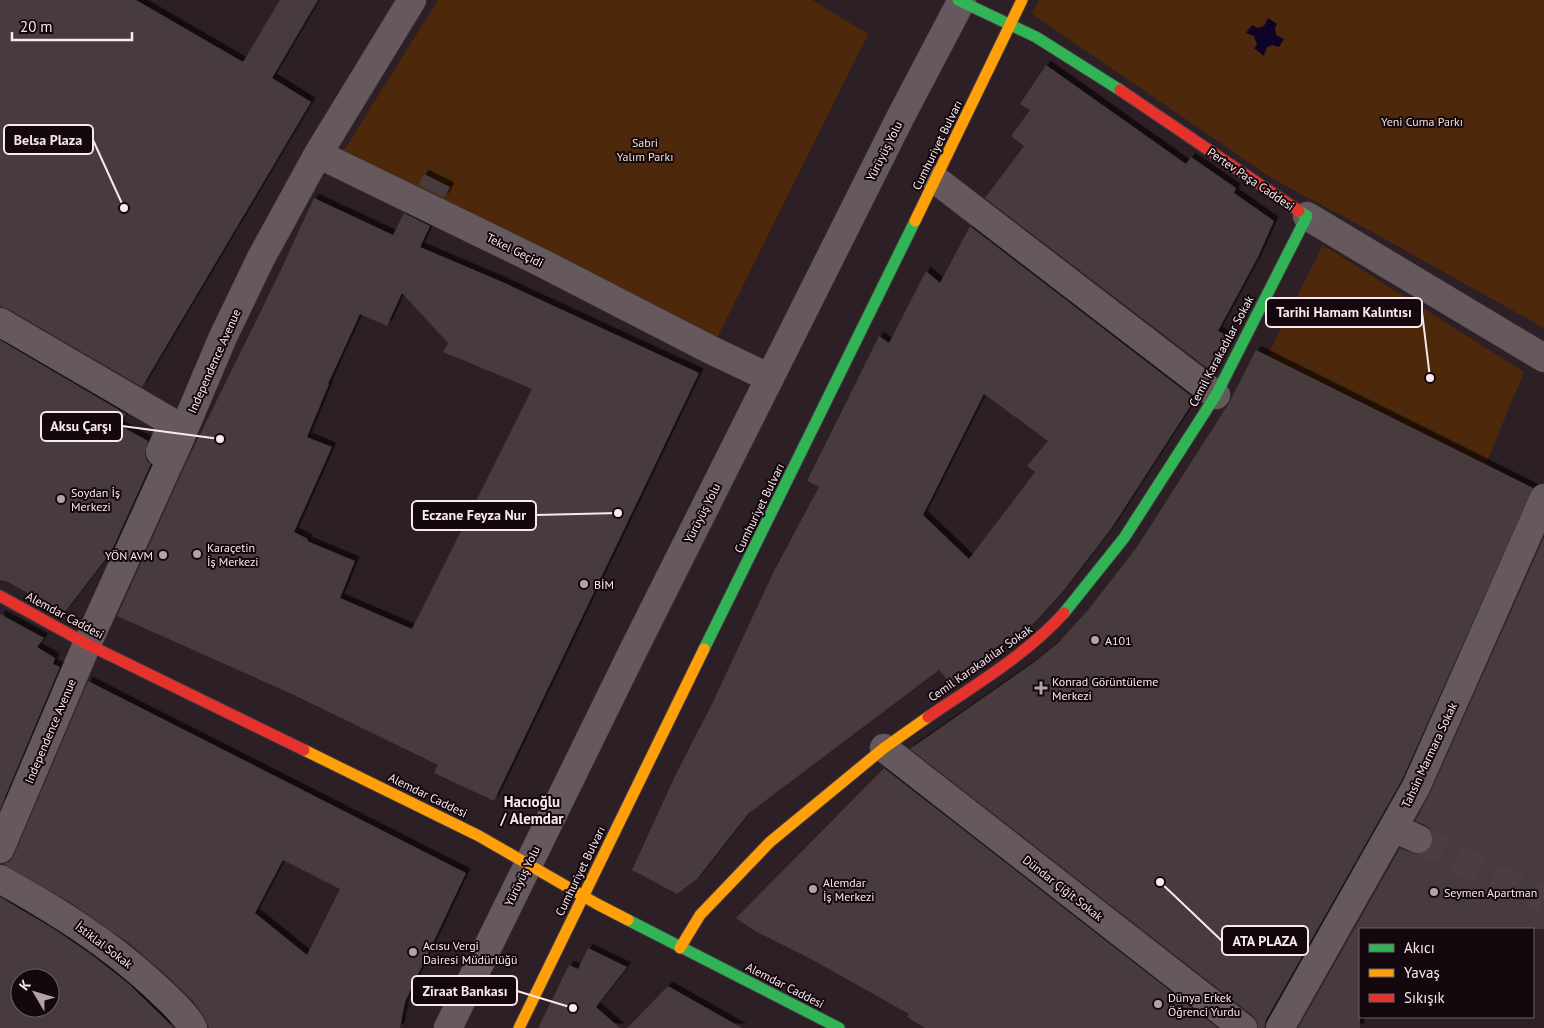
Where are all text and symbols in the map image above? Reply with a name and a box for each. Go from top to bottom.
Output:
scale bar [12,10,132,42]
text: 20 m [20,17,53,36]
street label: Cumhuriyet Bulvarı [909,98,965,192]
park label: Yeni Cuma Parkı [1381,114,1463,129]
street label: Yürüyüş Yolu [863,119,905,183]
callout: Belsa Plaza [4,125,93,154]
text: Belsa Plaza [14,131,82,149]
park label: Sabri Yalım Parkı [617,135,673,164]
street label: Pertev Paşa Caddesi [1205,144,1297,214]
street label: Tekel Geçidi [484,230,546,270]
street label: Cemil Karakadılar Sokak [1185,293,1257,409]
callout: Tarihi Hamam Kalıntısı [1266,298,1422,327]
text: Tarihi Hamam Kalıntısı [1276,303,1412,321]
street label: Independence Avenue [184,307,244,415]
callout: Aksu Çarşı [41,412,122,441]
text: Aksu Çarşı [50,417,112,435]
street label: Cumhuriyet Bulvarı [731,461,787,555]
street label: Yürüyüş Yolu [681,481,723,545]
place label: Soydan İş Merkezi [71,485,120,514]
marker: Soydan İş Merkezi [55,493,67,505]
callout: Eczane Feyza Nur [412,501,536,530]
text: Eczane Feyza Nur [422,506,526,524]
place label: Karaçetin İş Merkezi [207,540,259,569]
place label: YÖN AVM [105,548,153,563]
marker: Karaçetin İş Merkezi [191,548,203,560]
marker: YÖN AVM [157,549,169,561]
place label: BİM [594,577,614,592]
marker: BİM [578,578,590,590]
street label: Alemdar Caddesi [24,588,106,642]
street label: Cemil Karakadılar Sokak [925,621,1035,705]
place label: A101 [1105,633,1132,648]
marker: A101 [1089,634,1101,646]
place label: Konrad Görüntüleme Merkezi [1052,674,1158,703]
street label: Independence Avenue [21,676,79,786]
marker: Konrad Görüntüleme Merkezi [1034,681,1048,695]
street label: Tahsin Marmara Sokak [1398,700,1460,810]
street label: Alemdar Caddesi [386,769,470,821]
district label: Hacıoğlu / Alemdar [499,792,564,828]
street label: Cumhuriyet Bulvarı [552,824,608,918]
street label: Yürüyüş Yolu [501,843,543,909]
street label: Dündar Çiğit Sokak [1020,852,1106,924]
place label: Alemdar İş Merkezi [823,875,875,904]
marker: Alemdar İş Merkezi [807,883,819,895]
place label: Seymen Apartman [1444,885,1537,900]
marker: Seymen Apartman [1428,886,1440,898]
street label: İstiklal Sokak [72,919,136,972]
callout: ATA PLAZA [1222,926,1308,955]
legend [1359,928,1534,1018]
text: ATA PLAZA [1233,932,1298,950]
place label: Acısu Vergi Dairesi Müdürlüğü [423,938,518,967]
text: Akıcı [1404,938,1435,957]
marker: Acısu Vergi Dairesi Müdürlüğü [407,946,419,958]
street label: Alemdar Caddesi [743,959,827,1011]
text: Yavaş [1404,963,1440,982]
north arrow [10,968,60,1018]
text: K [15,976,35,994]
callout: Ziraat Bankası [412,976,517,1005]
text: Ziraat Bankası [423,982,507,1000]
text: Sıkışık [1404,988,1446,1007]
place label: Dünya Erkek Öğrenci Yurdu [1168,990,1240,1019]
marker: Dünya Erkek Öğrenci Yurdu [1152,998,1164,1010]

